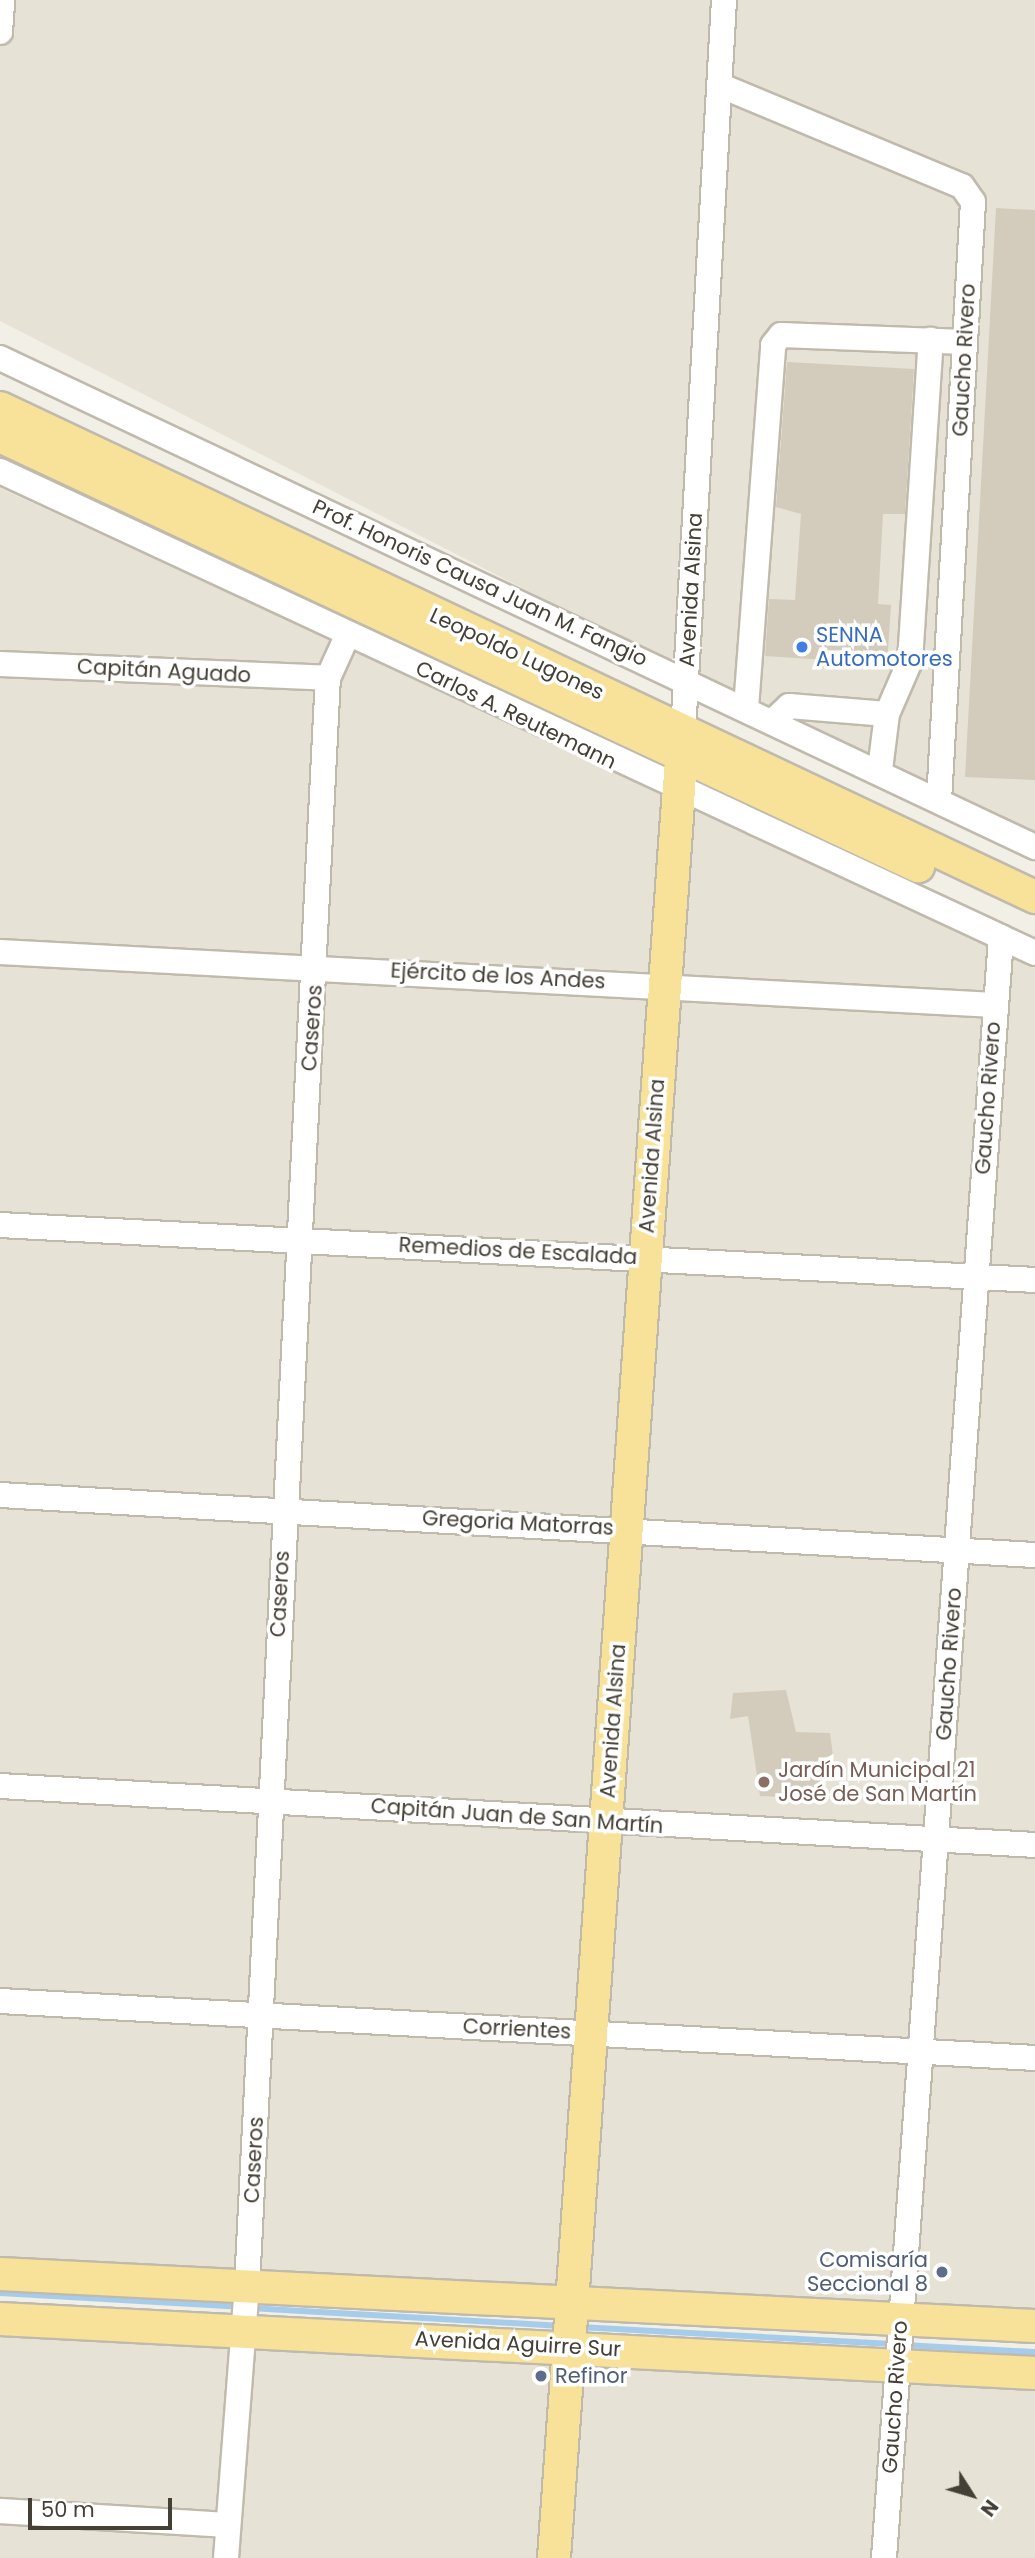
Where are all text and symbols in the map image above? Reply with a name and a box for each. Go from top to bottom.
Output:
street label: Gaucho Rivero [947,283,981,437]
street label: Prof. Honoris Causa Juan M. Fangio [309,494,651,672]
street label: Avenida Alsina [674,512,708,668]
street label: Leopoldo Lugones [426,603,608,705]
place label: SENNA Automotores [816,622,953,672]
marker: SENNA Automotores [794,639,810,655]
street label: Capitán Aguado [76,654,252,688]
street label: Carlos A. Reutemann [412,655,620,775]
street label: Ejército de los Andes [390,958,606,994]
street label: Caseros [296,984,328,1072]
street label: Gaucho Rivero [970,1021,1006,1175]
street label: Avenida Alsina [634,1078,670,1234]
street label: Remedios de Escalada [398,1232,638,1270]
street label: Gregoria Matorras [422,1505,614,1541]
street label: Caseros [265,1550,295,1638]
street label: Gaucho Rivero [931,1587,967,1741]
street label: Avenida Alsina [595,1643,631,1799]
place label: Jardín Municipal 21 José de San Martín [778,1757,977,1807]
marker: Jardín Municipal 21 José de San Martín [756,1774,772,1790]
street label: Capitán Juan de San Martín [370,1793,664,1839]
street label: Corrientes [462,2014,572,2044]
street label: Caseros [239,2116,269,2204]
place label: Comisaría Seccional 8 [807,2247,928,2297]
marker: Comisaría Seccional 8 [934,2264,950,2280]
street label: Gaucho Rivero [877,2320,913,2474]
street label: Avenida Aguirre Sur [414,2326,622,2362]
place label: Refinor [555,2363,628,2389]
marker: Refinor [533,2368,549,2384]
north arrow [937,2460,1007,2530]
scale bar [32,2484,175,2528]
text: N [974,2494,1004,2522]
text: 50 m [41,2495,95,2524]

